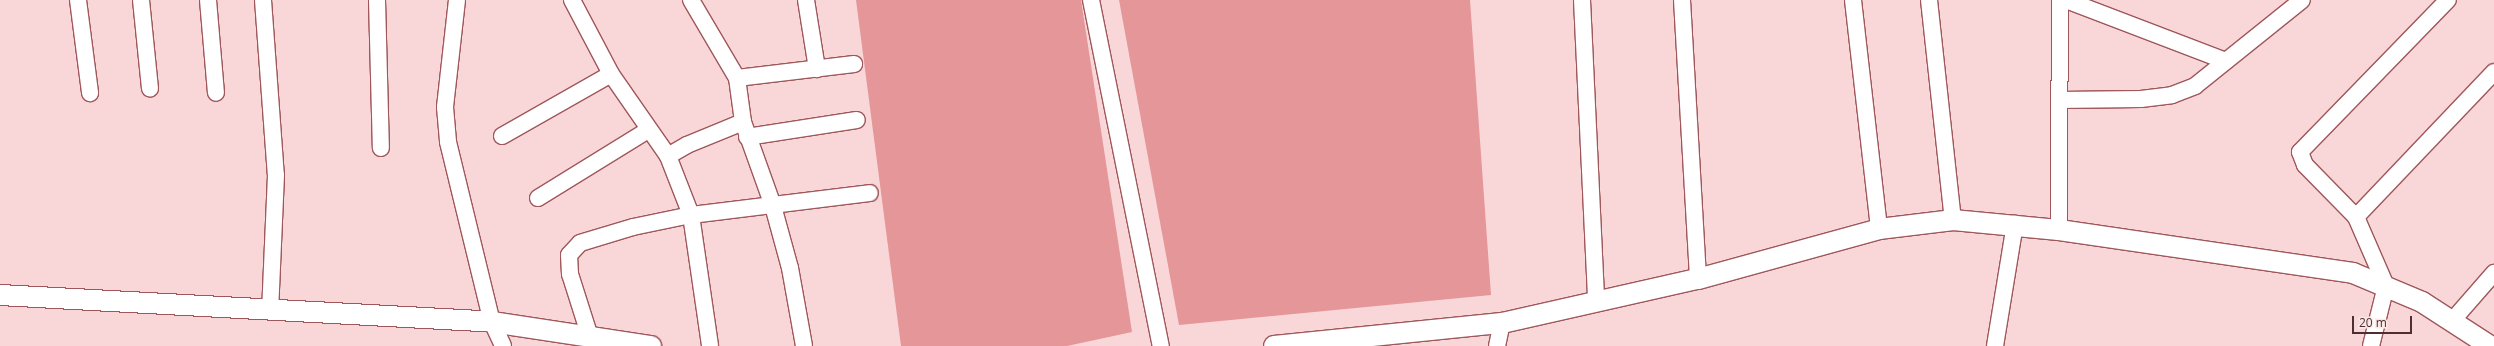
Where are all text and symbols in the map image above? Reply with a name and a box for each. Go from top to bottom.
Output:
scale bar [2354,308,2414,334]
text: 20 m [2359,314,2387,331]

